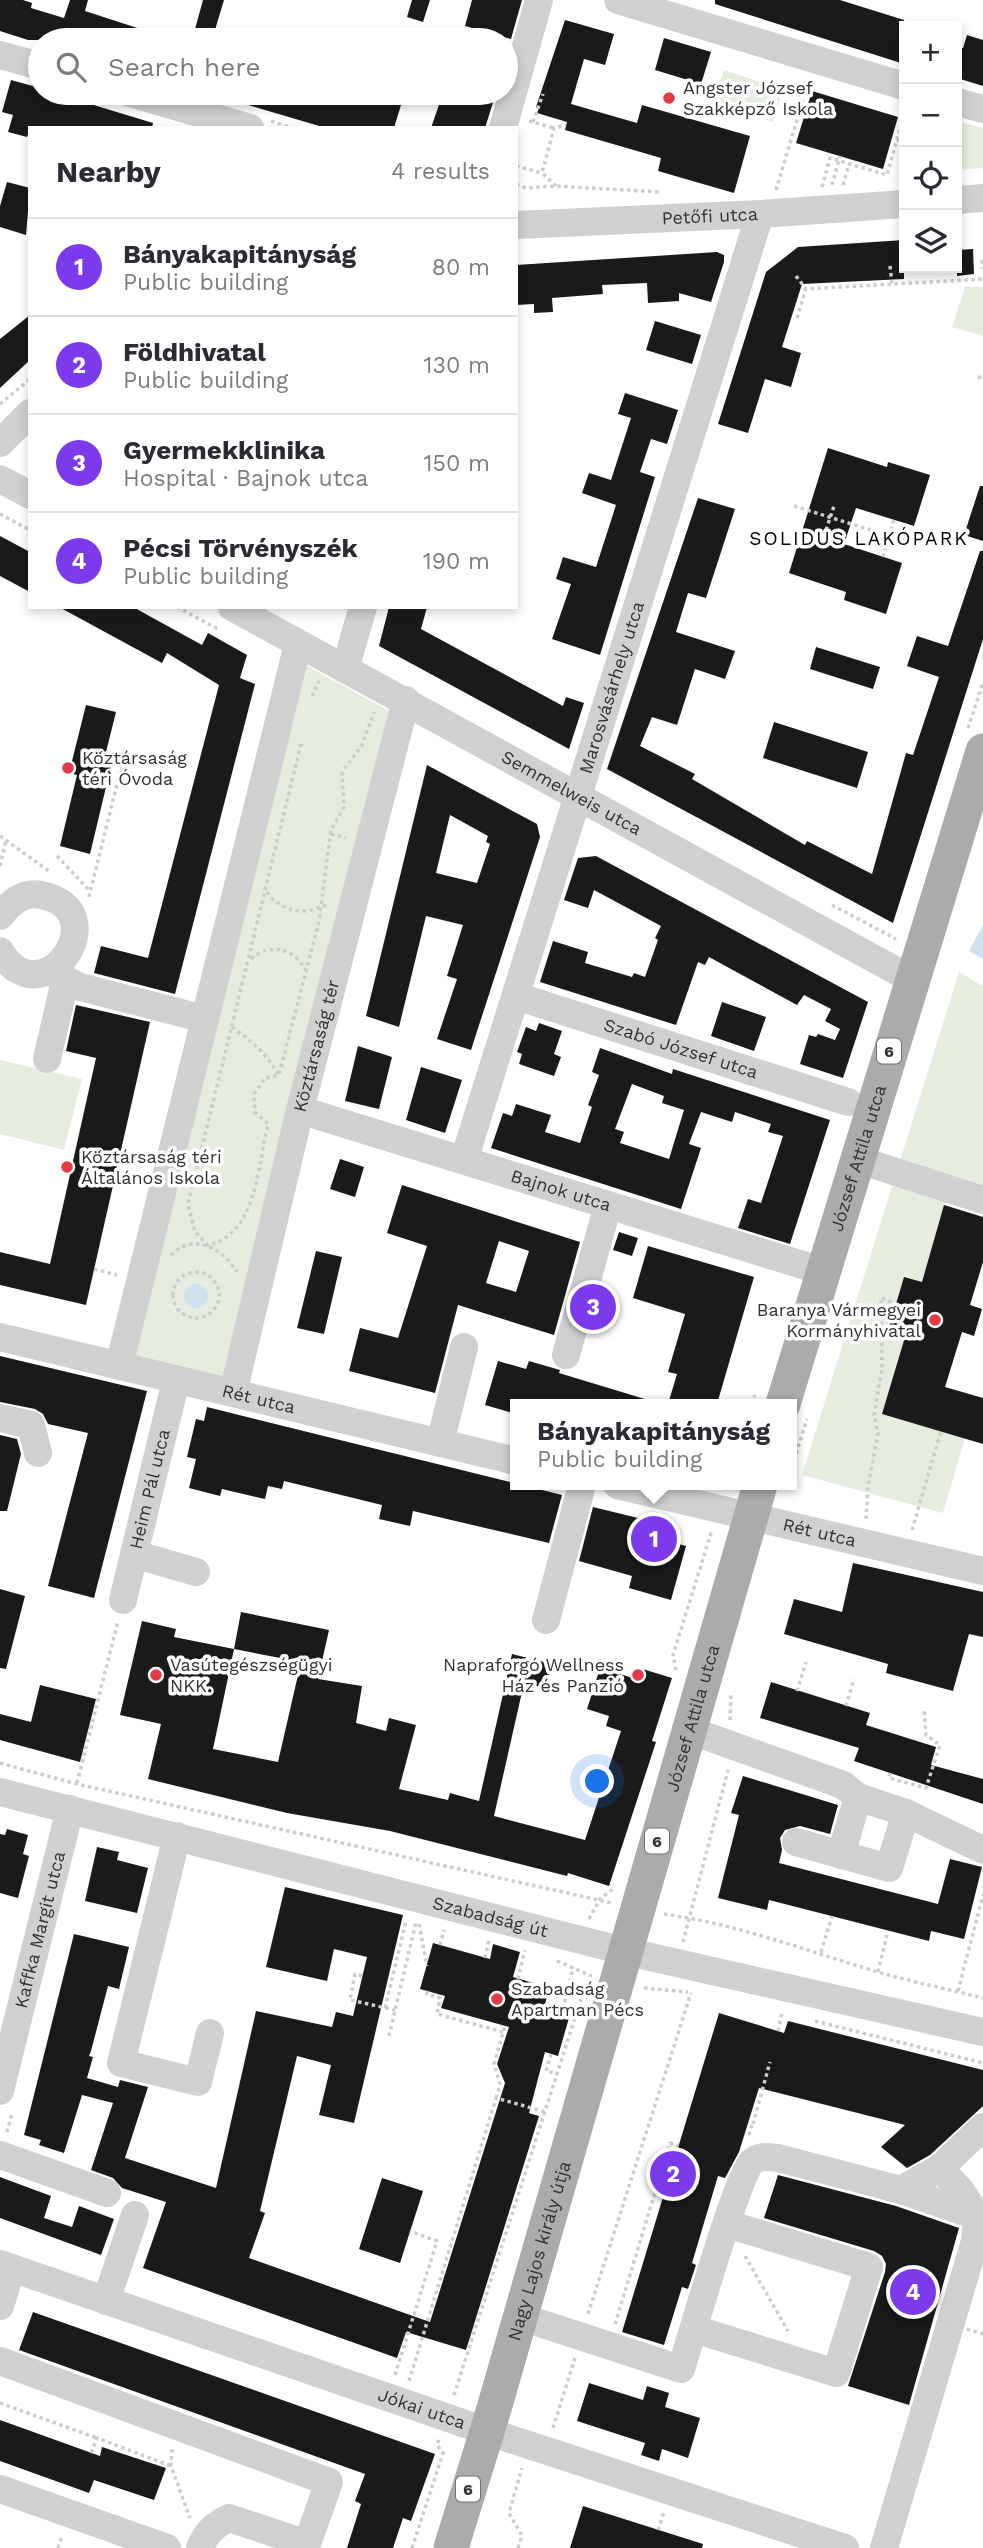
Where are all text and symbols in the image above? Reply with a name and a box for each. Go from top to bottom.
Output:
map controls [899,21,962,273]
button: + [899,21,962,84]
search box [28,28,518,105]
icon: search [52,48,90,86]
text: Search here [108,52,260,82]
place label: Angster József Szakképző Iskola [683,77,833,119]
button: − [899,84,962,147]
marker: Angster József Szakképző Iskola [661,90,677,106]
button: locate [899,147,962,210]
text: Nearby [56,154,161,189]
text: 4 results [391,158,490,185]
street label: Petőfi utca [661,203,758,228]
button: layers [899,210,962,273]
text: Bányakapitányság [123,239,356,269]
text: 1 [74,254,84,281]
text: 80 m [432,254,490,281]
text: Public building [123,269,288,296]
text: Földhivatal [123,337,266,367]
text: 2 [72,352,86,379]
text: 130 m [424,352,490,379]
text: Public building [123,367,288,394]
text: Gyermekklinika [123,435,325,465]
text: 3 [72,450,86,477]
text: 150 m [424,450,490,477]
text: Hospital · Bajnok utca [123,465,368,492]
district label: SOLIDUS LAKÓPARK [749,527,969,550]
text: Pécsi Törvényszék [123,533,358,563]
text: 4 [72,548,86,575]
text: 190 m [423,548,490,575]
text: Public building [123,563,288,590]
street label: Marosvásárhely utca [575,599,648,776]
street label: Semmelweis utca [498,746,645,839]
place label: Köztársaság téri Óvoda [82,747,187,789]
marker: Köztársaság téri Óvoda [60,760,76,776]
street label: Köztársaság tér [289,977,343,1114]
street label: Szabó József utca [601,1014,761,1083]
road number: 6 [877,1038,901,1064]
street label: József Attila utca [825,1082,890,1234]
place label: Köztársaság téri Általános Iskola [81,1146,222,1188]
marker: Köztársaság téri Általános Iskola [59,1159,75,1175]
street label: Bajnok utca [508,1165,614,1215]
pin: 3 [570,1281,616,1333]
place label: Baranya Vármegyei Kormányhivatal [757,1299,921,1341]
marker: Baranya Vármegyei Kormányhivatal [927,1312,943,1328]
street label: Rét utca [220,1380,297,1418]
popup [510,1399,797,1490]
text: Bányakapitányság [537,1416,770,1446]
street label: Heim Pál utca [125,1427,174,1551]
text: Public building [537,1446,702,1473]
pin: 1 [631,1513,677,1565]
street label: Rét utca [781,1513,858,1551]
street label: József Attila utca [661,1642,723,1794]
place label: Vasútegészségügyi NKK. [170,1654,333,1696]
place label: Napraforgó Wellness Ház és Panzió [443,1654,624,1696]
marker: Vasútegészségügyi NKK. [148,1667,164,1683]
marker: Napraforgó Wellness Ház és Panzió [630,1667,646,1683]
your location [580,1764,614,1798]
road number: 6 [645,1828,669,1854]
street label: Kaffka Margit utca [10,1849,69,2011]
street label: Szabadság út [431,1892,551,1941]
place label: Szabadság Apartman Pécs [511,1978,644,2020]
marker: Szabadság Apartman Pécs [489,1991,505,2007]
pin: 2 [650,2148,696,2200]
street label: Nagy Lajos király útja [503,2158,575,2343]
pin: 4 [890,2266,936,2318]
street label: Jókai utca [376,2384,468,2433]
road number: 6 [456,2476,480,2502]

